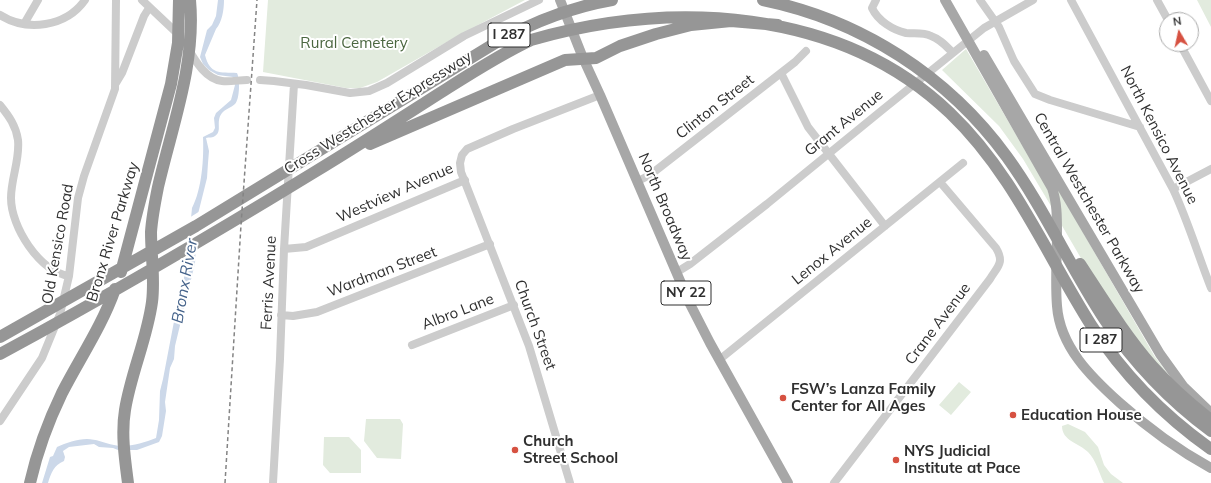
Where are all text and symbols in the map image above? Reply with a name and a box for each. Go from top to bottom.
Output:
north arrow [1159,12,1199,52]
text: N [1172,14,1182,29]
road number: I 287 [488,23,530,47]
park label: Rural Cemetery [300,34,408,52]
street label: Cross Westchester Expressway [281,48,475,178]
street label: North Kensico Avenue [1116,63,1202,207]
street label: Clinton Street [672,71,758,143]
street label: Grant Avenue [801,86,887,160]
street label: Central Westchester Parkway [1030,109,1148,297]
street label: North Broadway [634,150,696,264]
street label: Westview Avenue [334,159,456,227]
street label: Bronx River Parkway [83,160,143,304]
street label: Old Kensico Road [39,182,77,306]
street label: Lenox Avenue [788,213,876,289]
street label: Ferris Avenue [258,235,280,331]
water label: Bronx River [168,237,202,325]
street label: Wardman Street [325,243,439,301]
street label: Church Street [510,277,560,373]
street label: Crane Avenue [901,280,975,368]
road number: NY 22 [661,281,711,305]
street label: Albro Lane [420,290,496,334]
road number: I 287 [1080,328,1122,352]
place label: FSW’s Lanza Family Center for All Ages [791,380,936,415]
marker: FSW’s Lanza Family Center for All Ages [778,393,788,403]
place label: Education House [1021,406,1142,424]
marker: Education House [1008,410,1018,420]
place label: Church Street School [523,432,618,467]
place label: NYS Judicial Institute at Pace [904,442,1021,477]
marker: Church Street School [510,445,520,455]
marker: NYS Judicial Institute at Pace [891,455,901,465]

